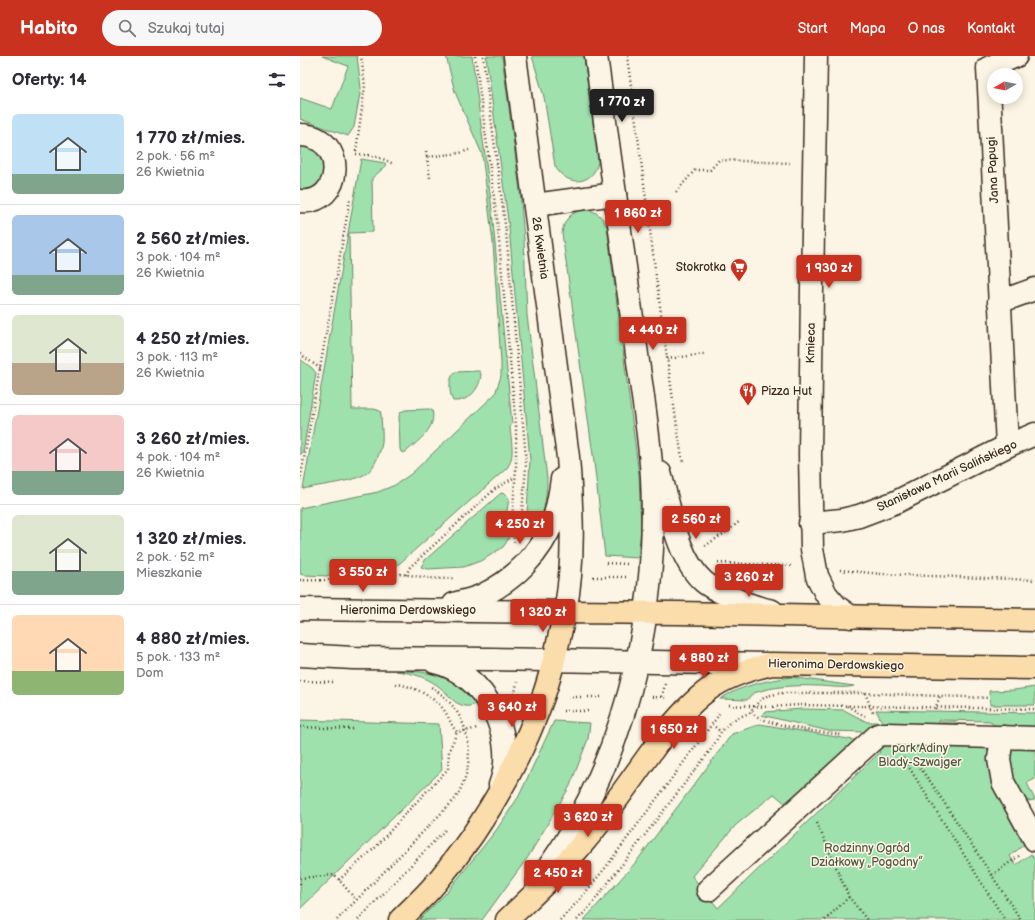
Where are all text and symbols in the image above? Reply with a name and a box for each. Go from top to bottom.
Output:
search box [102,10,382,46]
text: Habito [20,17,78,40]
icon: search [116,17,138,39]
text: Szukaj tutaj [148,19,225,38]
text: Start [798,20,828,37]
text: Mapa [850,20,886,37]
text: O nas [908,20,945,37]
text: Kontakt [967,20,1015,37]
north arrow [987,68,1023,104]
map controls [987,68,1023,104]
icon: filters [266,69,288,91]
text: Oferty: 14 [12,70,86,90]
pin: 1 770 zł [581,89,663,123]
text: 1 770 zł [599,94,645,110]
text: 1 770 zł/mies. [136,128,245,148]
icon: home [44,130,92,178]
street label: Jana Papugi [984,136,1002,204]
text: 2 pok. · 56 m² [136,148,215,164]
text: 26 Kwietnia [136,164,205,180]
pin: 1 860 zł [597,200,679,234]
text: 1 860 zł [614,205,662,221]
street label: 26 Kwietnia [528,216,552,281]
text: 2 560 zł/mies. [136,229,249,249]
icon: home [44,231,92,279]
text: 3 pok. · 104 m² [136,249,221,265]
pin: 1 930 zł [788,255,870,289]
supermarket icon: Stokrotka [729,257,749,282]
place label: Stokrotka [676,260,726,275]
text: 1 930 zł [805,260,853,276]
text: 26 Kwietnia [136,265,205,281]
pin: 4 440 zł [612,317,694,351]
text: 4 440 zł [628,322,678,338]
street label: Kmieca [803,322,819,364]
text: 4 250 zł/mies. [136,329,249,349]
icon: home [44,331,92,379]
text: 3 pok. · 113 m² [136,349,218,365]
text: 26 Kwietnia [136,365,205,381]
restaurant icon: Pizza Hut [738,381,758,406]
place label: Pizza Hut [761,384,812,399]
text: 3 260 zł/mies. [136,429,250,449]
icon: home [44,431,92,479]
street label: Stanisława Marii Salińskiego [874,437,1020,515]
text: 4 pok. · 104 m² [136,449,221,465]
text: 26 Kwietnia [136,465,205,481]
pin: 2 560 zł [655,506,737,540]
pin: 4 250 zł [479,511,561,545]
text: 2 560 zł [671,511,721,527]
text: 4 250 zł [495,516,545,532]
text: 1 320 zł/mies. [136,529,246,549]
icon: home [44,531,92,579]
text: 2 pok. · 52 m² [136,549,215,565]
pin: 3 550 zł [322,559,404,593]
text: 3 550 zł [338,564,388,580]
pin: 3 260 zł [708,564,790,598]
text: Mieszkanie [136,565,202,581]
text: 3 260 zł [724,569,774,585]
pin: 1 320 zł [502,599,584,633]
street label: Hieronima Derdowskiego [340,603,476,618]
text: 1 320 zł [519,604,567,620]
text: 4 880 zł/mies. [136,629,250,649]
icon: home [44,631,92,679]
pin: 4 880 zł [663,645,745,679]
text: 5 pok. · 133 m² [136,649,220,665]
text: 4 880 zł [679,650,729,666]
street label: Hieronima Derdowskiego [768,656,904,674]
text: Dom [136,665,163,681]
pin: 3 640 zł [471,694,553,728]
text: 3 640 zł [487,699,537,715]
pin: 1 650 zł [633,716,715,750]
text: 1 650 zł [650,721,698,737]
park label: park Adiny Blady-Szwajger [878,741,962,770]
pin: 3 620 zł [547,804,629,838]
text: 3 620 zł [563,809,613,825]
park label: Rodzinny Ogród Działkowy „Pogodny” [811,841,923,870]
pin: 2 450 zł [517,860,599,894]
text: 2 450 zł [533,865,583,881]

